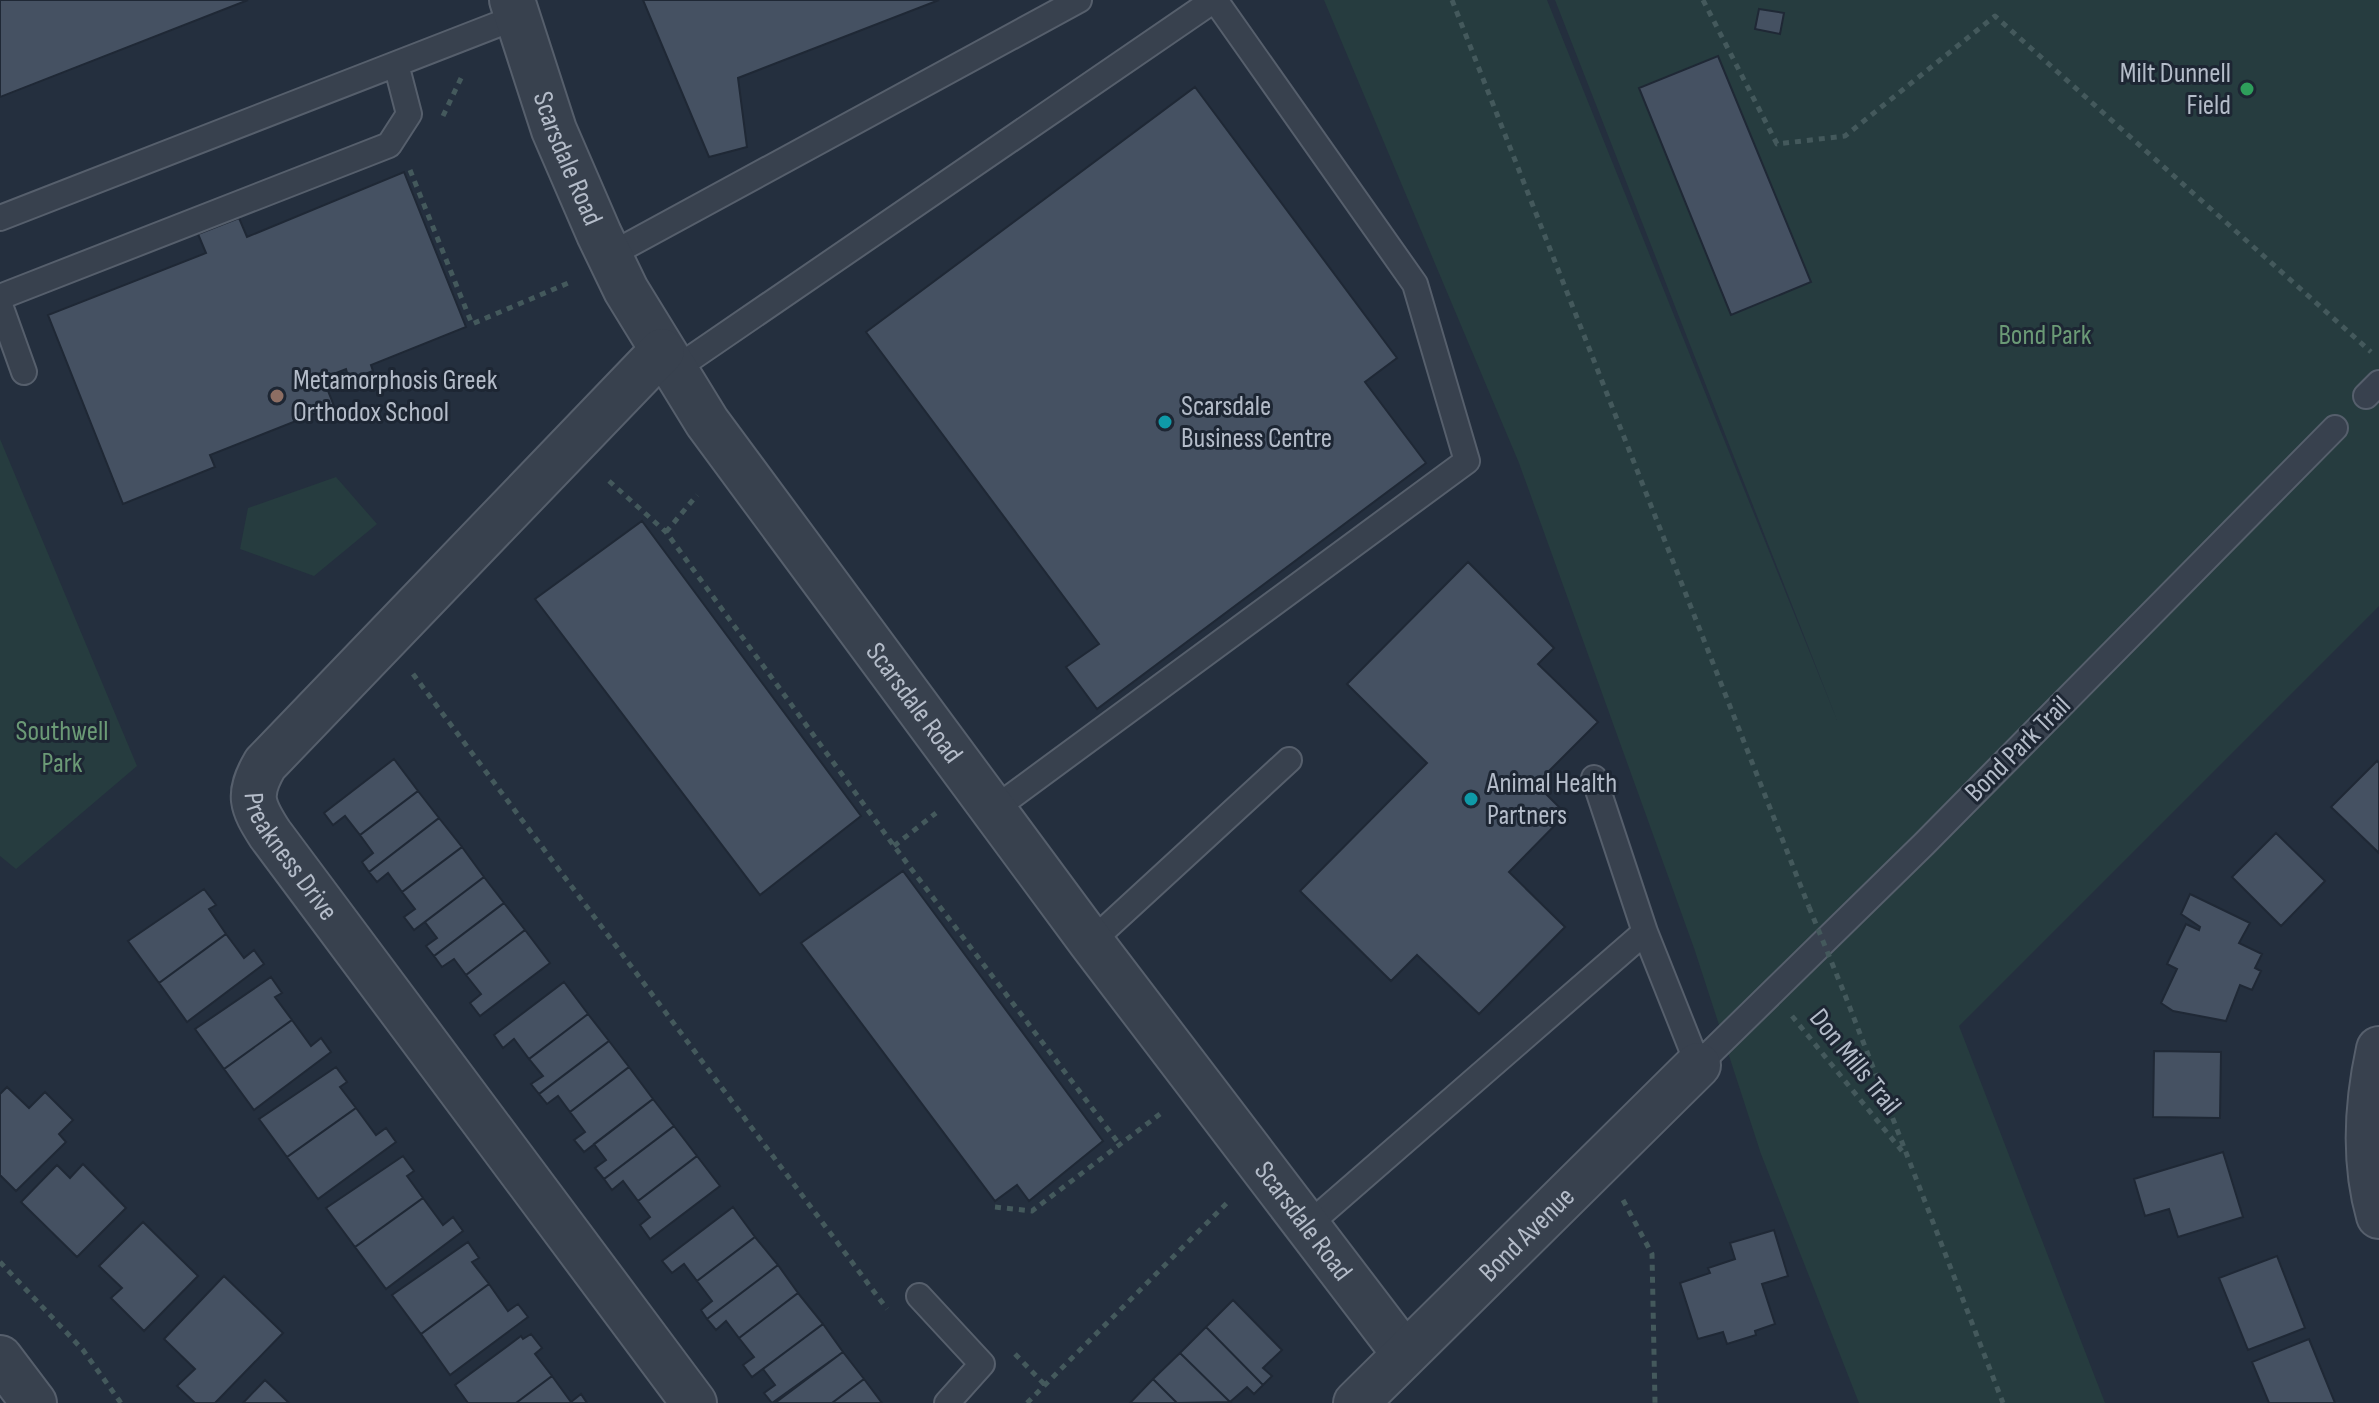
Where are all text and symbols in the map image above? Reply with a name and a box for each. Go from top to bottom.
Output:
place label: Milt Dunnell Field [2120,57,2231,122]
marker: Milt Dunnell Field [2238,80,2256,98]
street label: Scarsdale Road [526,88,610,230]
park label: Bond Park [1998,319,2092,352]
place label: Metamorphosis Greek Orthodox School [293,364,498,429]
marker: Metamorphosis Greek Orthodox School [268,387,286,405]
place label: Scarsdale Business Centre [1181,390,1332,455]
marker: Scarsdale Business Centre [1156,413,1174,431]
street label: Scarsdale Road [859,636,970,769]
street label: Bond Park Trail [1958,689,2078,809]
park label: Southwell Park [15,715,109,780]
place label: Animal Health Partners [1486,767,1617,832]
marker: Animal Health Partners [1462,790,1480,808]
street label: Preakness Drive [237,791,345,927]
street label: Don Mills Trail [1802,1002,1908,1122]
street label: Scarsdale Road [1247,1155,1359,1287]
street label: Bond Avenue [1472,1180,1581,1288]

